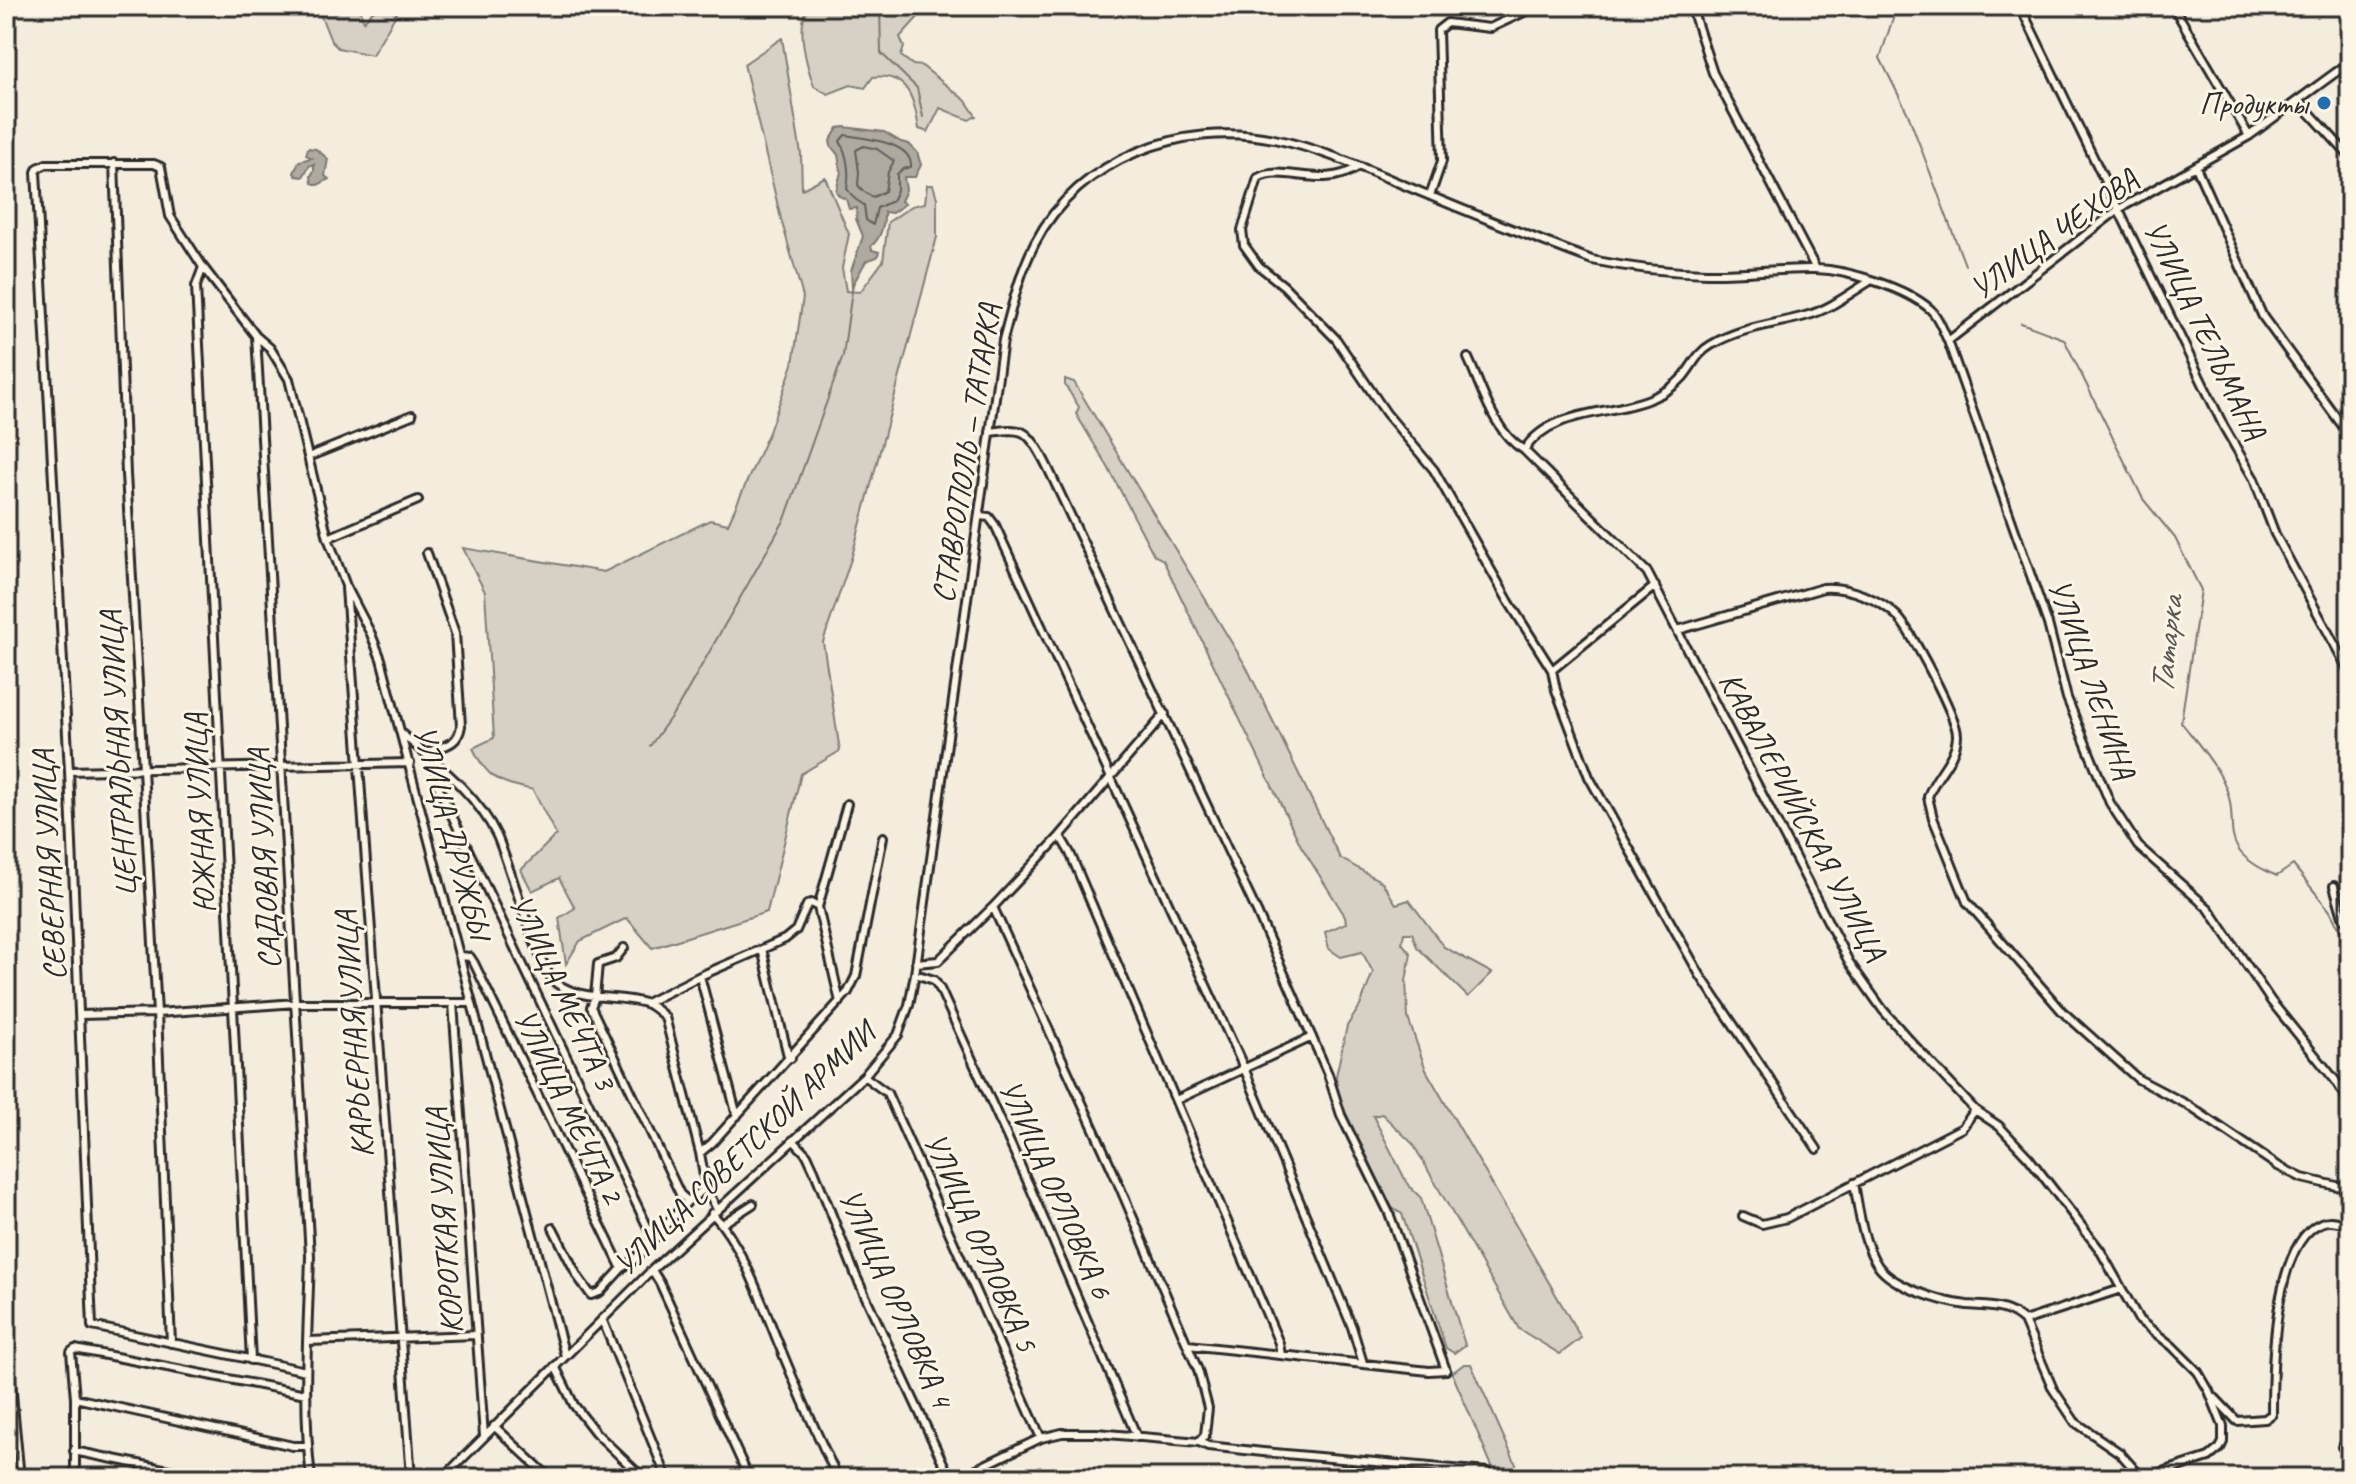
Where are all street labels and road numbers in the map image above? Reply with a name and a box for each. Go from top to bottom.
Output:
street label: УЛИЦА ЧЕХОВА [1962,159,2147,309]
street label: УЛИЦА ТЕЛЬМАНА [2134,214,2276,447]
street label: СТАВРОПОЛЬ — ТАТАРКА [922,300,1010,606]
street label: УЛИЦА ЛЕНИНА [2039,574,2146,785]
street label: ЦЕНТРАЛЬНАЯ УЛИЦА [90,608,146,898]
street label: КАВАЛЕРИЙСКАЯ УЛИЦА [1710,665,1897,968]
street label: ЮЖНАЯ УЛИЦА [174,711,226,914]
street label: УЛИЦА ДРУЖБЫ [404,721,502,949]
street label: САДОВАЯ УЛИЦА [238,746,290,970]
street label: СЕВЕРНАЯ УЛИЦА [22,747,76,981]
street label: УЛИЦА МЕЧТА 3 [500,888,627,1098]
street label: КАРЬЕРНАЯ УЛИЦА [325,907,383,1159]
street label: УЛИЦА МЕЧТА 2 [504,1002,635,1212]
street label: УЛИЦА СОВЕТСКОЙ АРМИИ [605,1010,887,1285]
street label: УЛИЦА ОРЛОВКА 6 [989,1073,1123,1306]
street label: КОРОТКАЯ УЛИЦА [416,1105,472,1335]
street label: УЛИЦА ОРЛОВКА 5 [914,1126,1048,1359]
street label: УЛИЦА ОРЛОВКА 4 [829,1182,964,1417]

